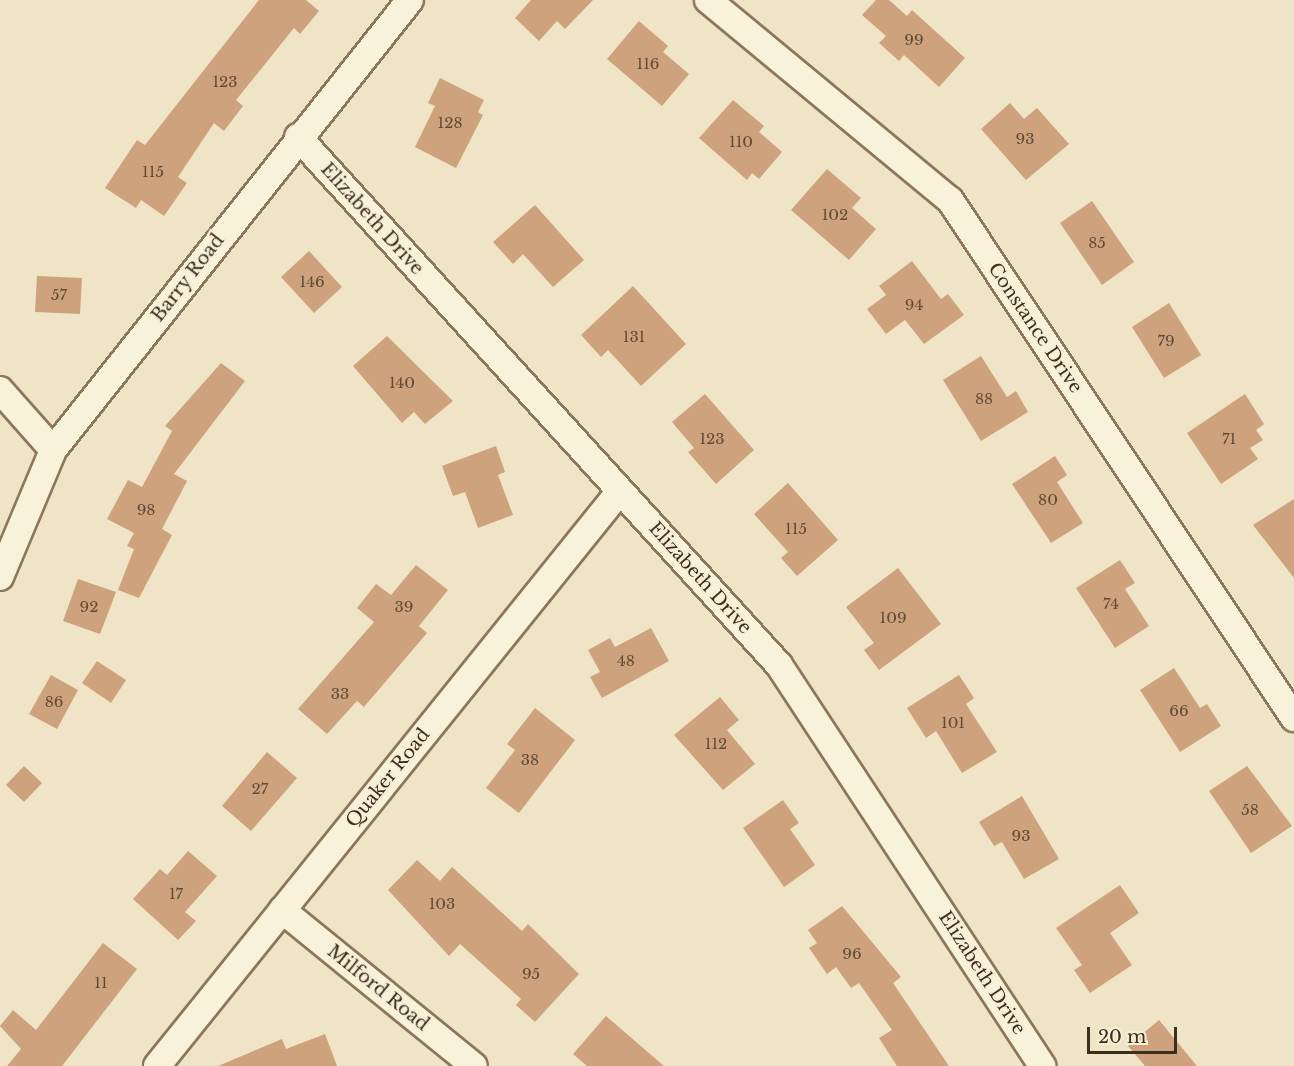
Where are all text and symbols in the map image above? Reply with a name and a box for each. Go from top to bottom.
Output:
house number: 99 [904,31,924,49]
house number: 116 [636,55,660,73]
house number: 123 [212,73,238,91]
house number: 128 [437,114,463,132]
house number: 93 [1016,130,1034,148]
house number: 110 [729,133,753,151]
street label: Elizabeth Drive [316,159,428,279]
house number: 115 [142,163,164,181]
house number: 102 [822,206,848,224]
street label: Barry Road [147,230,229,326]
house number: 85 [1088,234,1106,252]
street label: Constance Drive [983,259,1087,397]
house number: 146 [299,273,325,291]
house number: 57 [51,286,67,304]
house number: 94 [905,296,923,314]
house number: 131 [623,328,645,346]
house number: 79 [1157,332,1175,350]
house number: 140 [389,374,415,392]
house number: 88 [975,390,993,408]
house number: 123 [699,430,725,448]
house number: 71 [1222,430,1236,448]
house number: 80 [1038,491,1058,509]
house number: 98 [137,501,155,519]
street label: Elizabeth Drive [644,518,756,638]
house number: 115 [785,520,807,538]
house number: 74 [1103,595,1119,613]
house number: 92 [80,598,98,616]
house number: 39 [395,598,413,616]
house number: 109 [879,609,907,627]
house number: 48 [617,652,635,670]
house number: 33 [331,685,349,703]
house number: 86 [45,693,63,711]
house number: 66 [1169,702,1189,720]
house number: 101 [941,714,965,732]
street label: Quaker Road [341,724,435,832]
house number: 112 [705,735,727,753]
house number: 38 [521,751,539,769]
house number: 27 [252,780,268,798]
house number: 58 [1241,801,1259,819]
house number: 93 [1012,827,1030,845]
house number: 17 [169,885,183,903]
house number: 103 [429,895,455,913]
street label: Elizabeth Drive [934,907,1030,1039]
street label: Milford Road [323,941,433,1035]
house number: 96 [842,945,862,963]
house number: 95 [522,965,540,983]
house number: 11 [94,974,108,992]
scale bar [1090,1015,1180,1053]
text: 20 m [1098,1026,1146,1048]

